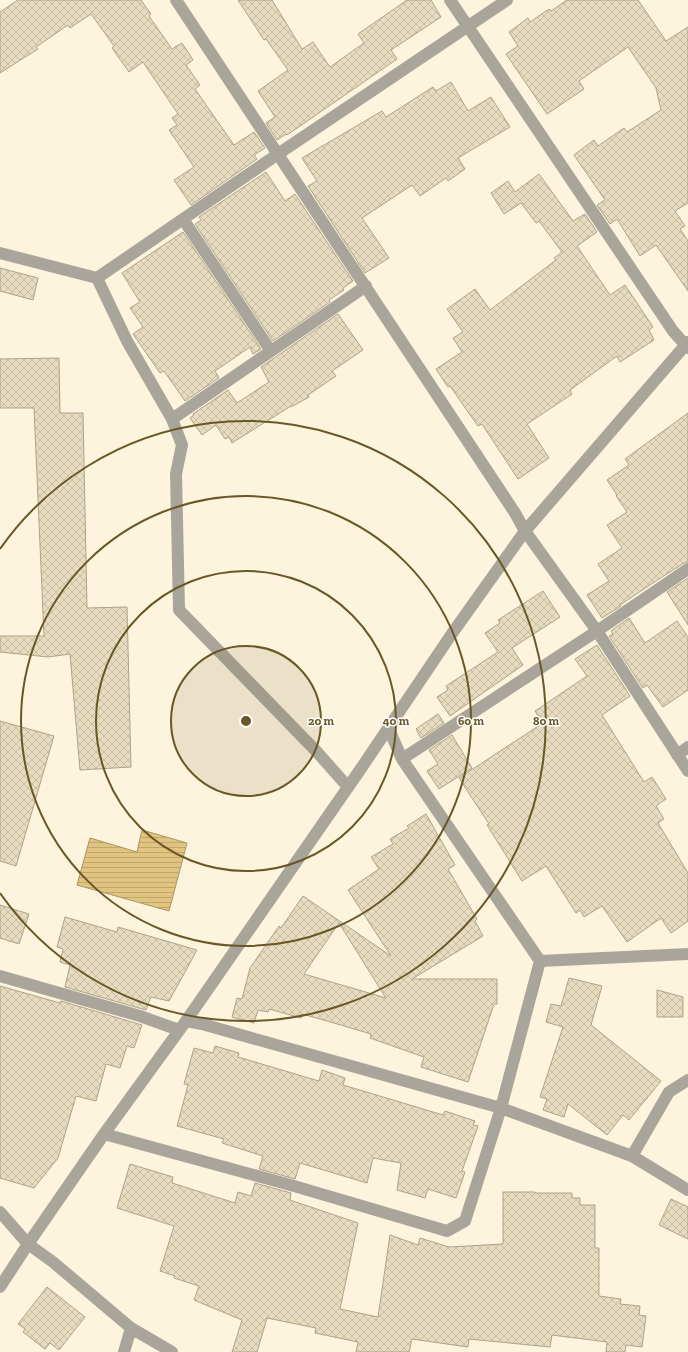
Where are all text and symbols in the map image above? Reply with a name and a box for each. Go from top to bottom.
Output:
centre of rings [239,714,253,728]
text: 20 m [308,714,335,728]
text: 40 m [383,714,410,728]
text: 60 m [458,714,485,728]
text: 80 m [533,714,560,728]

